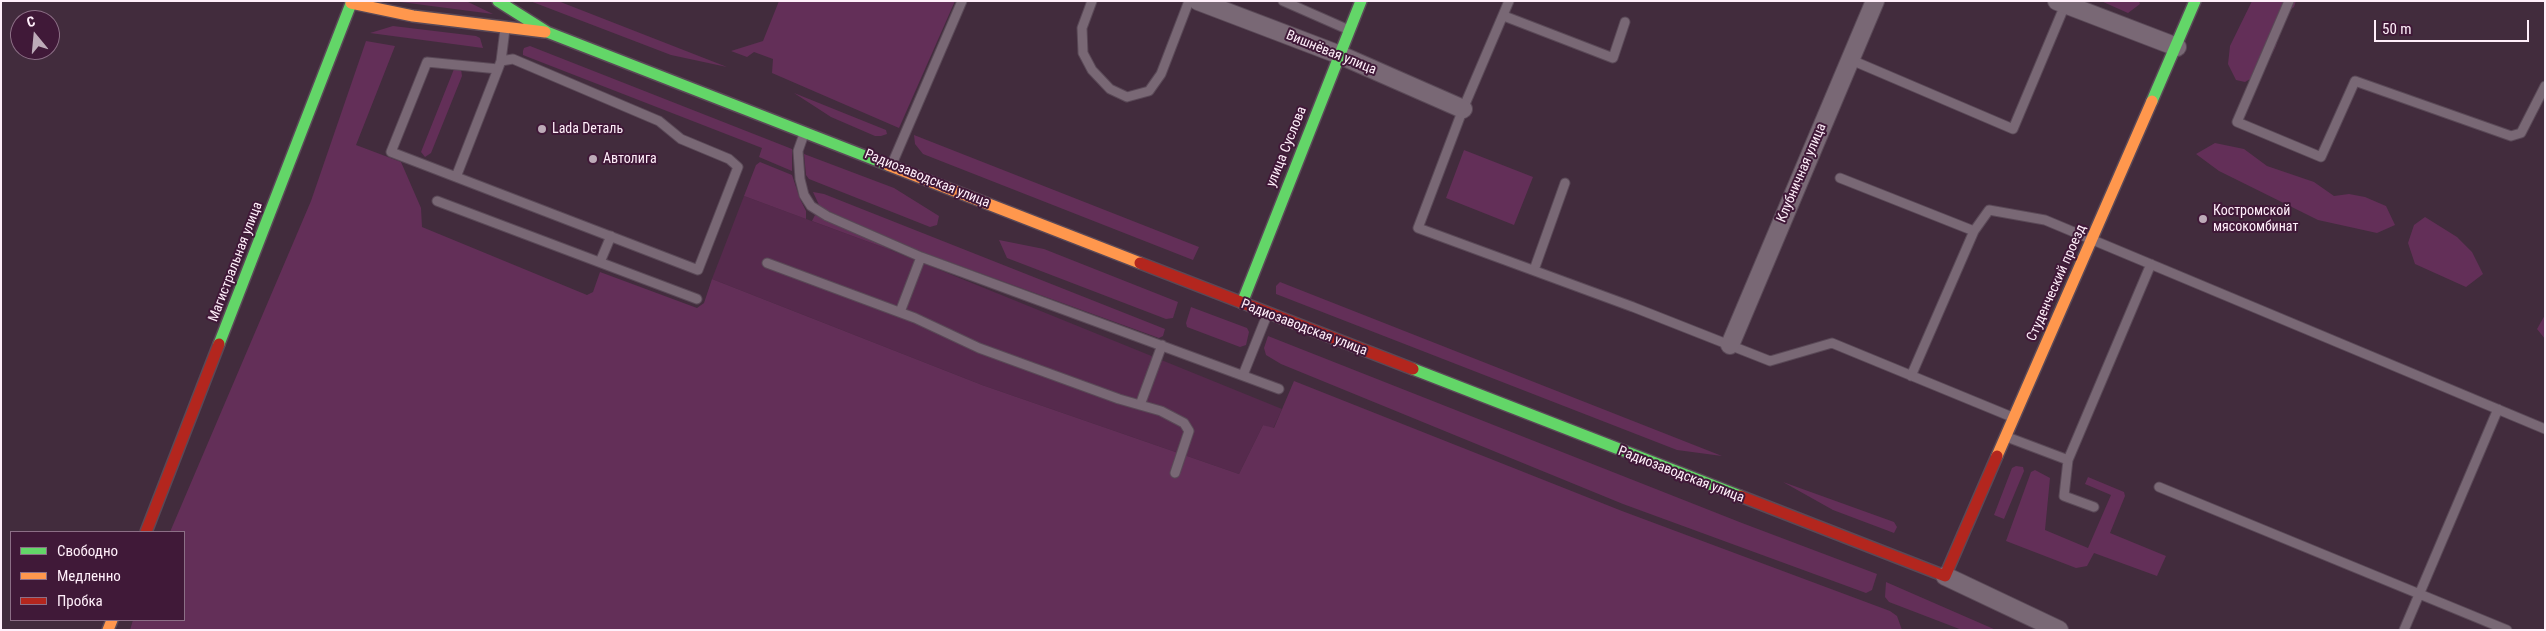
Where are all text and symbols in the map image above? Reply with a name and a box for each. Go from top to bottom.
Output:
north arrow [10,10,60,60]
scale bar [2376,10,2531,42]
text: С [25,13,37,30]
text: 50 m [2382,20,2412,38]
street label: Вишнёвая улица [1283,27,1379,79]
street label: улица Суслова [1263,104,1311,190]
place label: Lada Dеталь [552,121,623,137]
street label: Клубничная улица [1774,121,1830,225]
marker: Lada Dеталь [536,123,548,135]
street label: Радиозаводская улица [862,146,992,212]
place label: Автолига [603,151,657,167]
marker: Автолига [587,153,599,165]
street label: Магистральная улица [205,200,267,324]
place label: Костромской мясокомбинат [2213,203,2298,236]
marker: Костромской мясокомбинат [2197,213,2209,225]
street label: Студенческий проезд [2024,222,2090,344]
street label: Радиозаводская улица [1239,296,1369,360]
street label: Радиозаводская улица [1616,443,1746,507]
legend [10,531,185,621]
text: Свободно [57,542,118,560]
text: Медленно [57,567,121,585]
text: Пробка [57,592,103,610]

